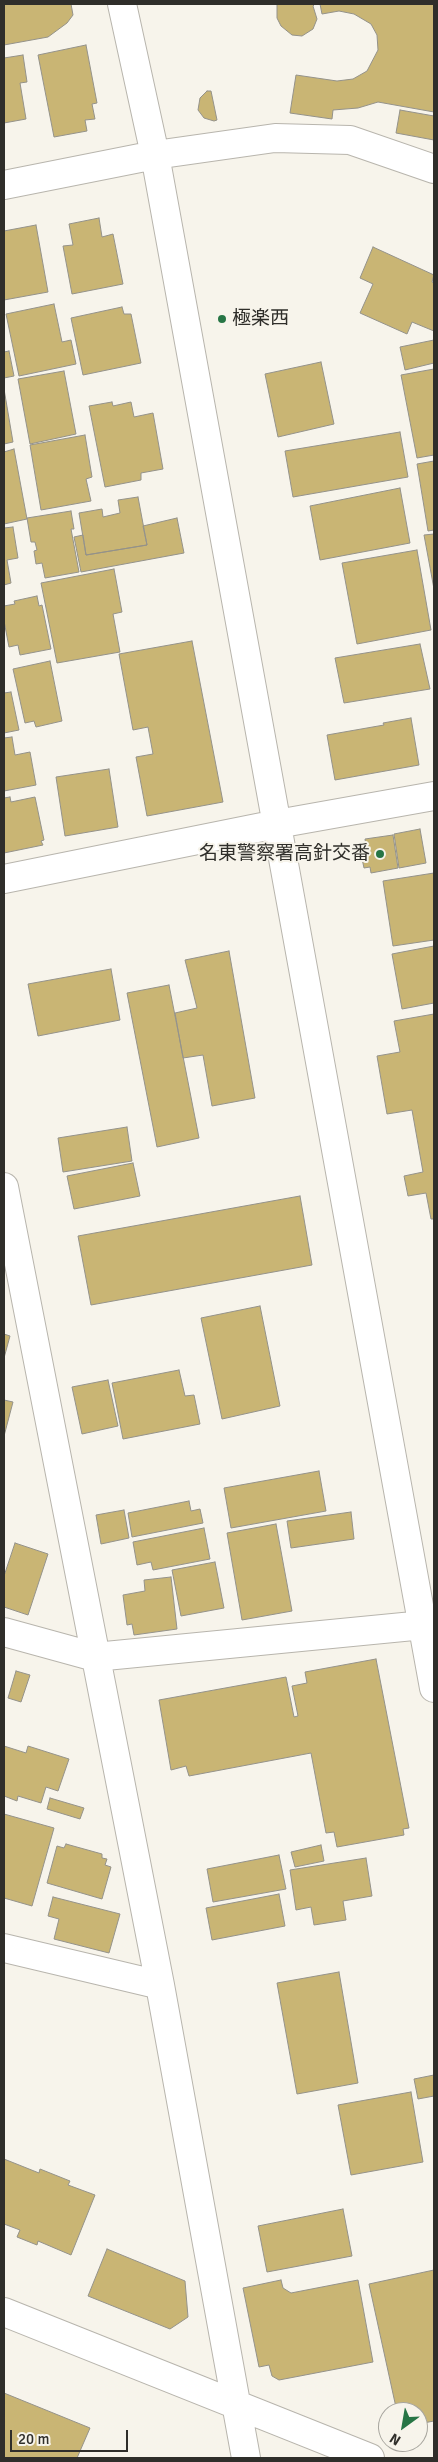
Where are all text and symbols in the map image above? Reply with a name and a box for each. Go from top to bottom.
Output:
place label: 極楽西 [232,308,289,330]
marker: 極楽西 [216,313,228,325]
place label: 名東警察署高針交番 [199,843,370,865]
marker: 名東警察署高針交番 [374,848,386,860]
north arrow [378,2402,428,2452]
scale bar [12,2420,130,2452]
text: 20 m [18,2430,49,2448]
text: N [387,2430,404,2449]

